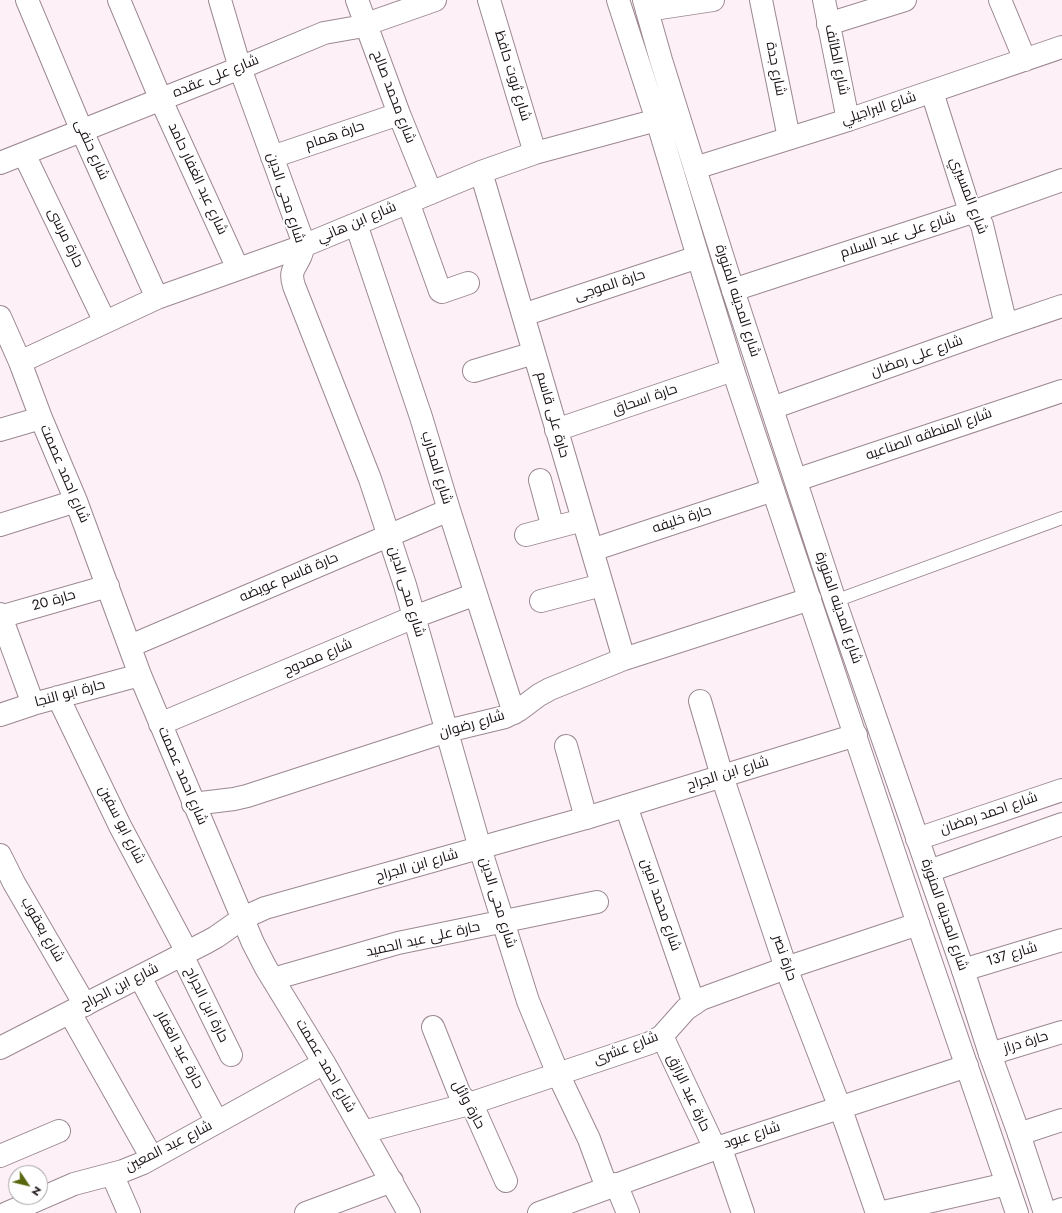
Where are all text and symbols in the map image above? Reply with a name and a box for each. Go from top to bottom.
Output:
street label: شارع الطائف [820,23,852,97]
street label: شارع ثروت حافظ [490,29,534,123]
street label: شارع جدة [762,41,788,97]
street label: شارع محمد صالح [368,48,418,146]
street label: شارع على عقده [170,52,262,102]
street label: شارع البراجيلي [839,89,919,129]
street label: شارع حنفى [70,117,112,183]
street label: حارة همام [303,118,367,154]
street label: شارع عبد الغفار حامد [164,120,230,238]
street label: شارع محى الدين [262,151,308,245]
street label: شارع المسيري [946,155,990,237]
street label: شارع ابن هاني [315,199,399,247]
street label: حارة مرسى [43,206,87,270]
street label: شارع على عبد السلام [838,209,958,263]
street label: شارع المدينه المنورة [711,243,763,359]
street label: حارة الموجى [573,267,647,305]
street label: شارع على رمضان [869,333,965,381]
street label: حارة على قاسم [532,370,572,460]
street label: حارة اسحاق [610,381,680,419]
street label: شارع المنطقه الصناعيه [864,405,994,465]
street label: شارع احمد عصمت [36,422,92,526]
street label: شارع المحارب [417,429,455,507]
street label: حارة خليفه [650,503,714,537]
street label: شارع محى الدين [384,545,428,639]
street label: حارة قاسم عويضه [237,550,341,606]
street label: شارع المدينه المنورة [811,550,865,666]
street label: حارة 20 [30,587,78,615]
street label: شارع ممدوح [281,636,355,680]
street label: حارة ابو النجا [33,677,107,711]
street label: شارع رضوان [437,708,507,742]
street label: شارع احمد عصمت [154,724,210,828]
street label: شارع ابن الجراح [685,754,771,794]
street label: شارع ابو سفين [94,783,148,867]
street label: شارع احمد رمضان [938,789,1040,839]
street label: شارع ابن الجراح [374,846,460,886]
street label: شارع محى الدين [475,856,519,950]
street label: شارع محمد امين [636,857,684,953]
street label: شارع المدينه المنورة [917,857,971,973]
street label: شارع يعقوب [17,895,67,965]
street label: حارة على عبد الحميد [364,919,482,961]
street label: حارة نصر [768,933,800,983]
street label: شارع 137 [984,939,1040,971]
street label: شارع ابن الجراح [78,960,162,1014]
street label: حارة ابن الجراح [181,965,231,1045]
street label: حارة عبد الغفار [152,1008,206,1092]
street label: شارع احمد عصمت [291,1016,359,1116]
street label: حارة دراز [1002,1028,1050,1058]
street label: شارع عشرى [591,1029,661,1069]
street label: حارة عبد الرازق [663,1052,713,1134]
street label: حارة وائل [448,1078,488,1132]
street label: شارع عبد المعين [123,1118,215,1176]
street label: شارع عبود [722,1119,782,1153]
north arrow [8,1165,48,1205]
text: N [28,1183,46,1199]

